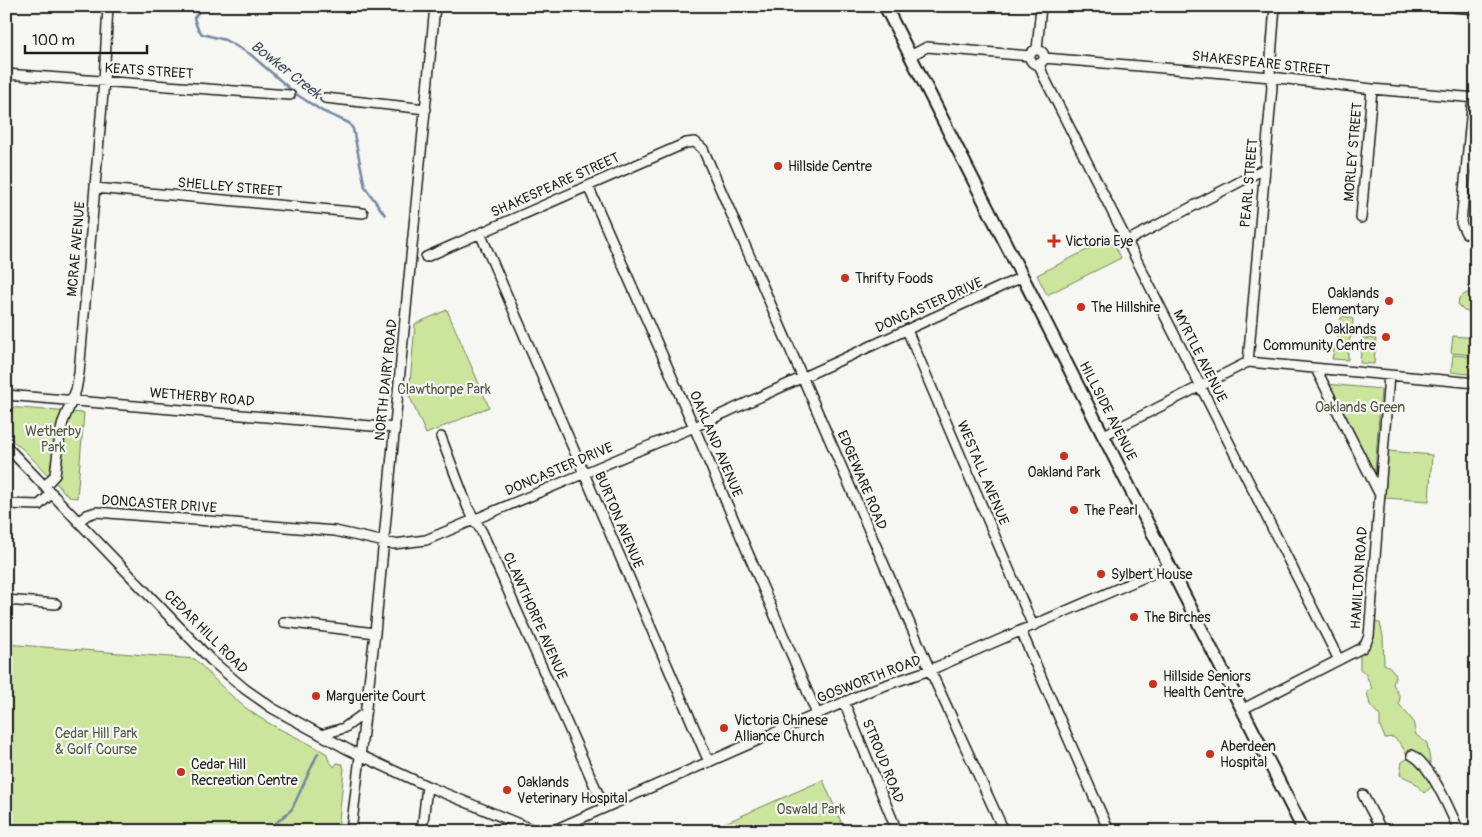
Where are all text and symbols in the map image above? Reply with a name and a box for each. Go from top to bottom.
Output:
scale bar [25,22,148,54]
text: 100 m [32,31,75,50]
water label: Bowker Creek [247,37,326,104]
street label: SHAKESPEARE STREET [1191,47,1331,79]
street label: KEATS STREET [104,59,194,83]
street label: MORLEY STREET [1340,101,1366,202]
street label: PEARL STREET [1237,137,1261,228]
street label: SHAKESPEARE STREET [488,149,622,221]
place label: Hillside Centre [788,158,872,175]
marker: Hillside Centre [772,160,784,172]
street label: SHELLEY STREET [177,174,283,200]
street label: MCRAE AVENUE [63,201,89,297]
place label: Victoria Eye [1065,233,1133,250]
marker: Victoria Eye [1047,234,1061,248]
place label: Thrifty Foods [855,270,934,287]
marker: Thrifty Foods [839,272,851,284]
street label: DONCASTER DRIVE [873,274,985,336]
place label: Oaklands Elementary [1312,285,1380,318]
marker: Oaklands Elementary [1383,295,1395,307]
place label: The Hillshire [1091,299,1160,316]
marker: The Hillshire [1075,301,1087,313]
street label: MYRTLE AVENUE [1169,307,1231,405]
street label: NORTH DAIRY ROAD [371,318,401,442]
place label: Oaklands Community Centre [1263,321,1377,354]
marker: Oaklands Community Centre [1380,331,1392,343]
street label: HILLSIDE AVENUE [1076,359,1140,463]
park label: Clawthorpe Park [397,381,491,398]
street label: WETHERBY ROAD [149,384,255,410]
street label: OAKLAND AVENUE [686,388,746,500]
park label: Oaklands Green [1315,399,1405,416]
street label: WESTALL AVENUE [953,418,1013,528]
park label: Wetherby Park [25,423,81,456]
street label: EDGEWARE ROAD [833,428,891,532]
street label: DONCASTER DRIVE [502,439,616,499]
marker: Oakland Park [1058,450,1070,462]
place label: Oakland Park [1028,464,1101,481]
street label: BURTON AVENUE [591,469,647,571]
street label: DONCASTER DRIVE [101,491,217,517]
place label: The Pearl [1084,502,1138,519]
marker: The Pearl [1068,504,1080,516]
street label: HAMILTON ROAD [1347,526,1371,630]
street label: CLAWTHORPE AVENUE [499,550,571,682]
place label: Sylbert House [1111,566,1193,583]
marker: Sylbert House [1095,568,1107,580]
street label: CEDAR HILL ROAD [161,587,252,678]
place label: The Birches [1144,609,1211,626]
marker: The Birches [1128,611,1140,623]
street label: GOSWORTH ROAD [815,651,924,707]
place label: Hillside Seniors Health Centre [1163,668,1251,701]
marker: Hillside Seniors Health Centre [1147,678,1159,690]
place label: Marguerite Court [326,688,426,705]
marker: Marguerite Court [310,690,322,702]
place label: Victoria Chinese Alliance Church [734,712,828,745]
street label: STROUD ROAD [858,717,908,806]
marker: Victoria Chinese Alliance Church [718,722,730,734]
park label: Cedar Hill Park & Golf Course [55,725,137,758]
place label: Aberdeen Hospital [1220,738,1276,771]
marker: Aberdeen Hospital [1204,748,1216,760]
place label: Cedar Hill Recreation Centre [191,756,298,789]
marker: Cedar Hill Recreation Centre [175,766,187,778]
place label: Oaklands Veterinary Hospital [517,774,628,807]
marker: Oaklands Veterinary Hospital [501,784,513,796]
park label: Oswald Park [777,801,846,818]

